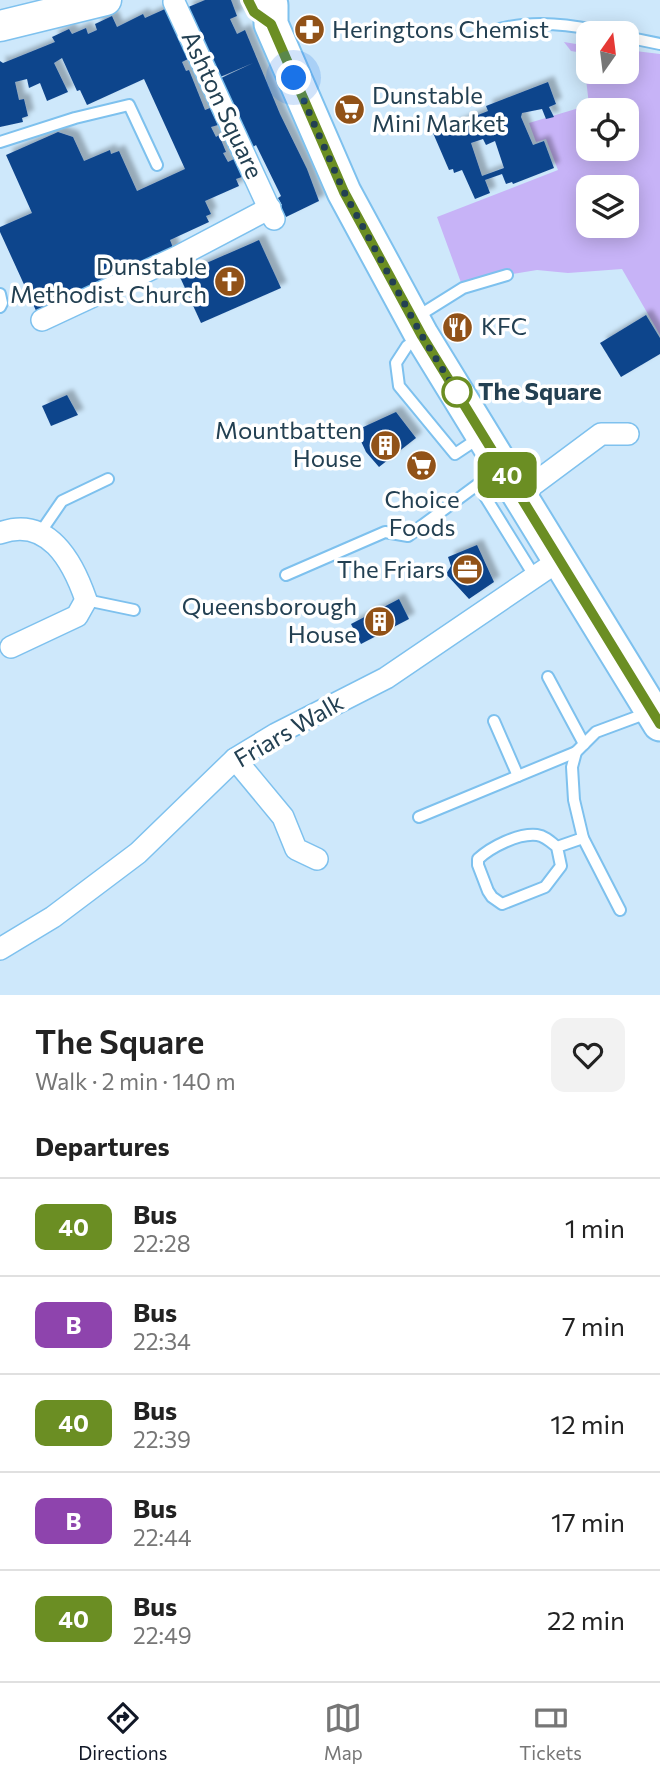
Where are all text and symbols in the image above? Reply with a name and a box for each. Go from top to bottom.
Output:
pharmacy icon: Heringtons Chemist [292,13,326,47]
place label: Heringtons Chemist [332,14,549,43]
north arrow [576,21,639,84]
map controls [576,21,639,238]
street label: Ashton Square [177,26,270,183]
your location [276,60,311,95]
place label: Dunstable Mini Market [372,80,505,137]
supermarket icon: Dunstable Mini Market [332,93,366,127]
button: locate [576,98,639,161]
button: layers [576,175,639,238]
place label: Dunstable Methodist Church [10,251,207,308]
church icon: Dunstable Methodist Church [213,264,247,298]
restaurant icon: KFC [441,310,475,344]
place label: KFC [481,311,527,340]
place label: The Square [478,376,602,405]
marker: The Square [442,377,472,407]
place label: Mountbatten House [215,415,362,472]
building icon: Mountbatten House [368,428,402,462]
supermarket icon: Choice Foods [405,449,439,483]
line badge: 40 [476,452,538,498]
text: 40 [492,460,522,489]
place label: Choice Foods [384,484,460,541]
office icon: The Friars [451,553,485,587]
place label: The Friars [337,554,445,583]
place label: Queensborough House [182,591,357,648]
building icon: Queensborough House [363,604,397,638]
street label: Friars Walk [228,687,348,773]
button: heart [551,1018,625,1092]
text: The Square [35,1020,204,1061]
text: Walk · 2 min · 140 m [35,1067,235,1095]
text: Departures [35,1130,170,1161]
text: Bus [133,1198,177,1229]
text: 40 [58,1212,89,1241]
text: 1 min [565,1212,625,1243]
text: 22:28 [133,1229,191,1257]
text: Bus [133,1296,177,1327]
text: B [66,1310,81,1339]
text: 7 min [562,1310,625,1341]
text: 22:34 [133,1327,191,1355]
text: Bus [133,1394,177,1425]
text: 40 [58,1408,89,1437]
text: 12 min [550,1408,625,1439]
text: 22:39 [133,1425,191,1453]
text: Bus [133,1492,177,1523]
text: B [66,1506,81,1535]
text: 17 min [551,1506,625,1537]
text: 22:44 [133,1523,192,1551]
text: Bus [133,1590,177,1621]
text: 40 [58,1604,89,1633]
text: 22 min [547,1604,625,1635]
text: 22:49 [133,1621,192,1649]
tab: Directions [78,1699,167,1764]
tab: Map [324,1699,363,1764]
tab: Tickets [519,1699,582,1764]

